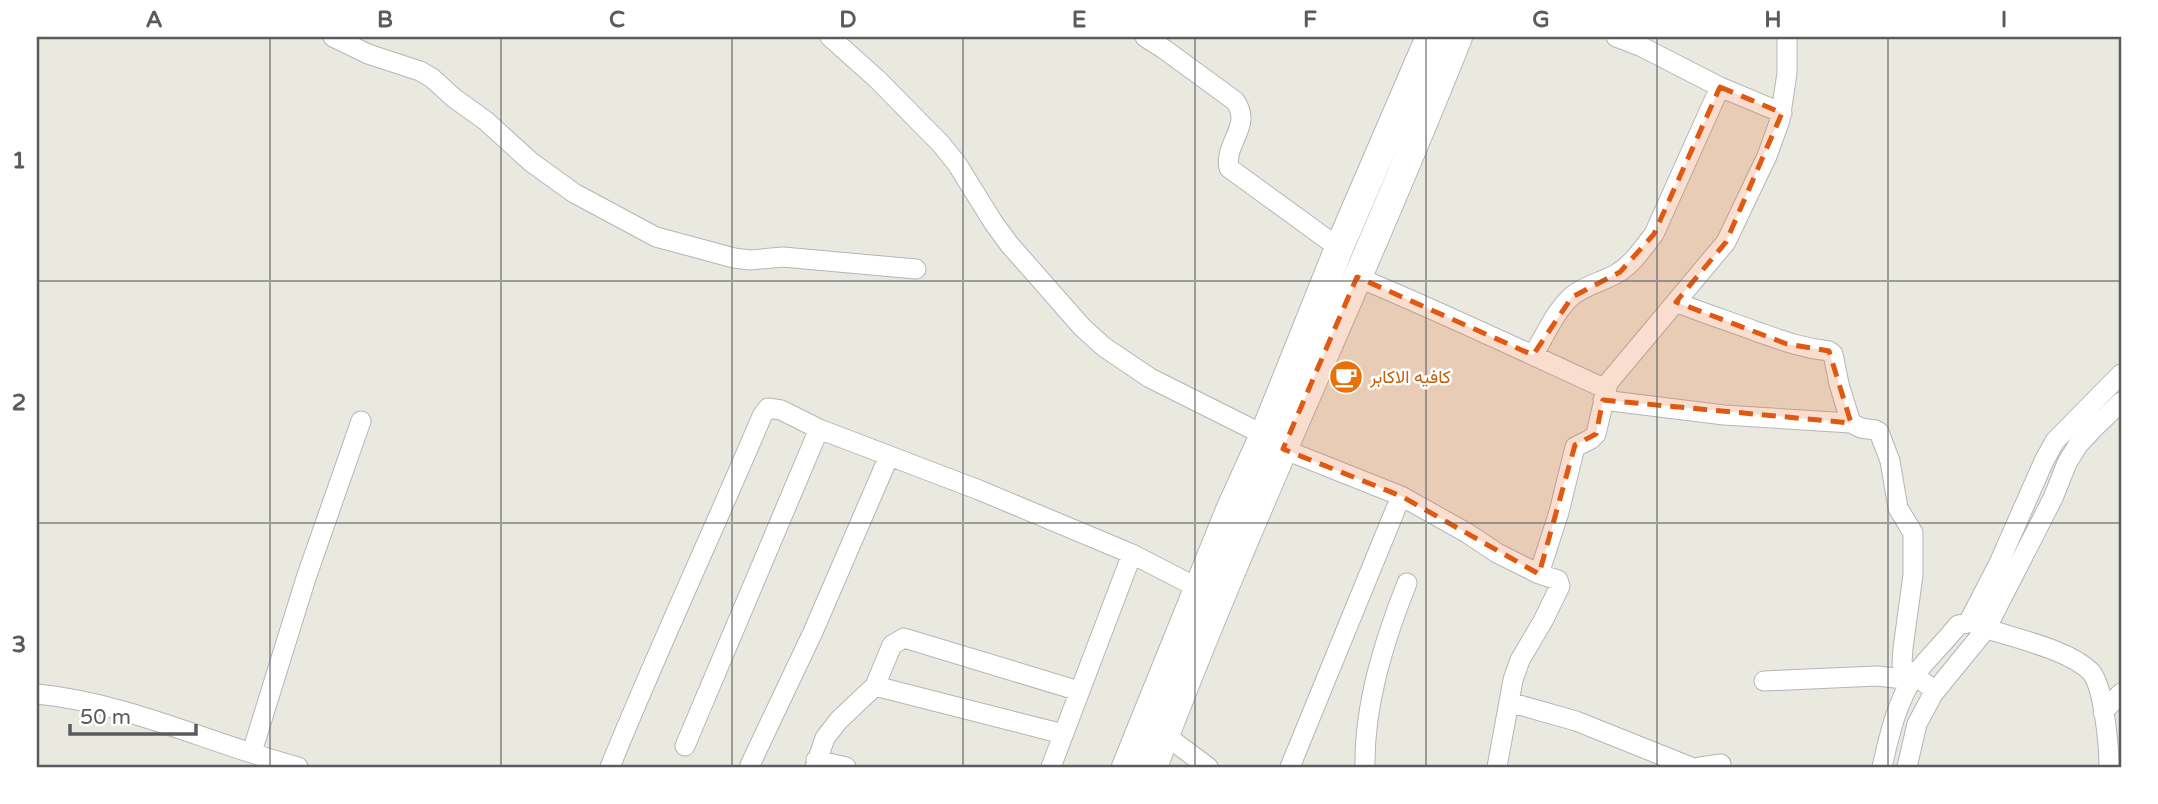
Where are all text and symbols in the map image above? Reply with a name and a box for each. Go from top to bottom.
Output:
text: A [145,6,163,34]
text: B [377,6,393,34]
text: C [609,6,625,34]
text: D [839,6,857,34]
text: E [1072,6,1086,34]
text: F [1303,6,1317,34]
text: G [1532,6,1550,34]
text: H [1764,6,1782,34]
text: I [2001,6,2007,34]
text: 1 [12,147,26,175]
cafe icon: كافيه الاكابر [1327,358,1365,396]
place label: كافيه الاكابر [1369,366,1451,388]
text: 2 [12,389,26,417]
text: 3 [12,631,26,659]
scale bar [70,692,196,736]
text: 50 m [80,705,131,730]

